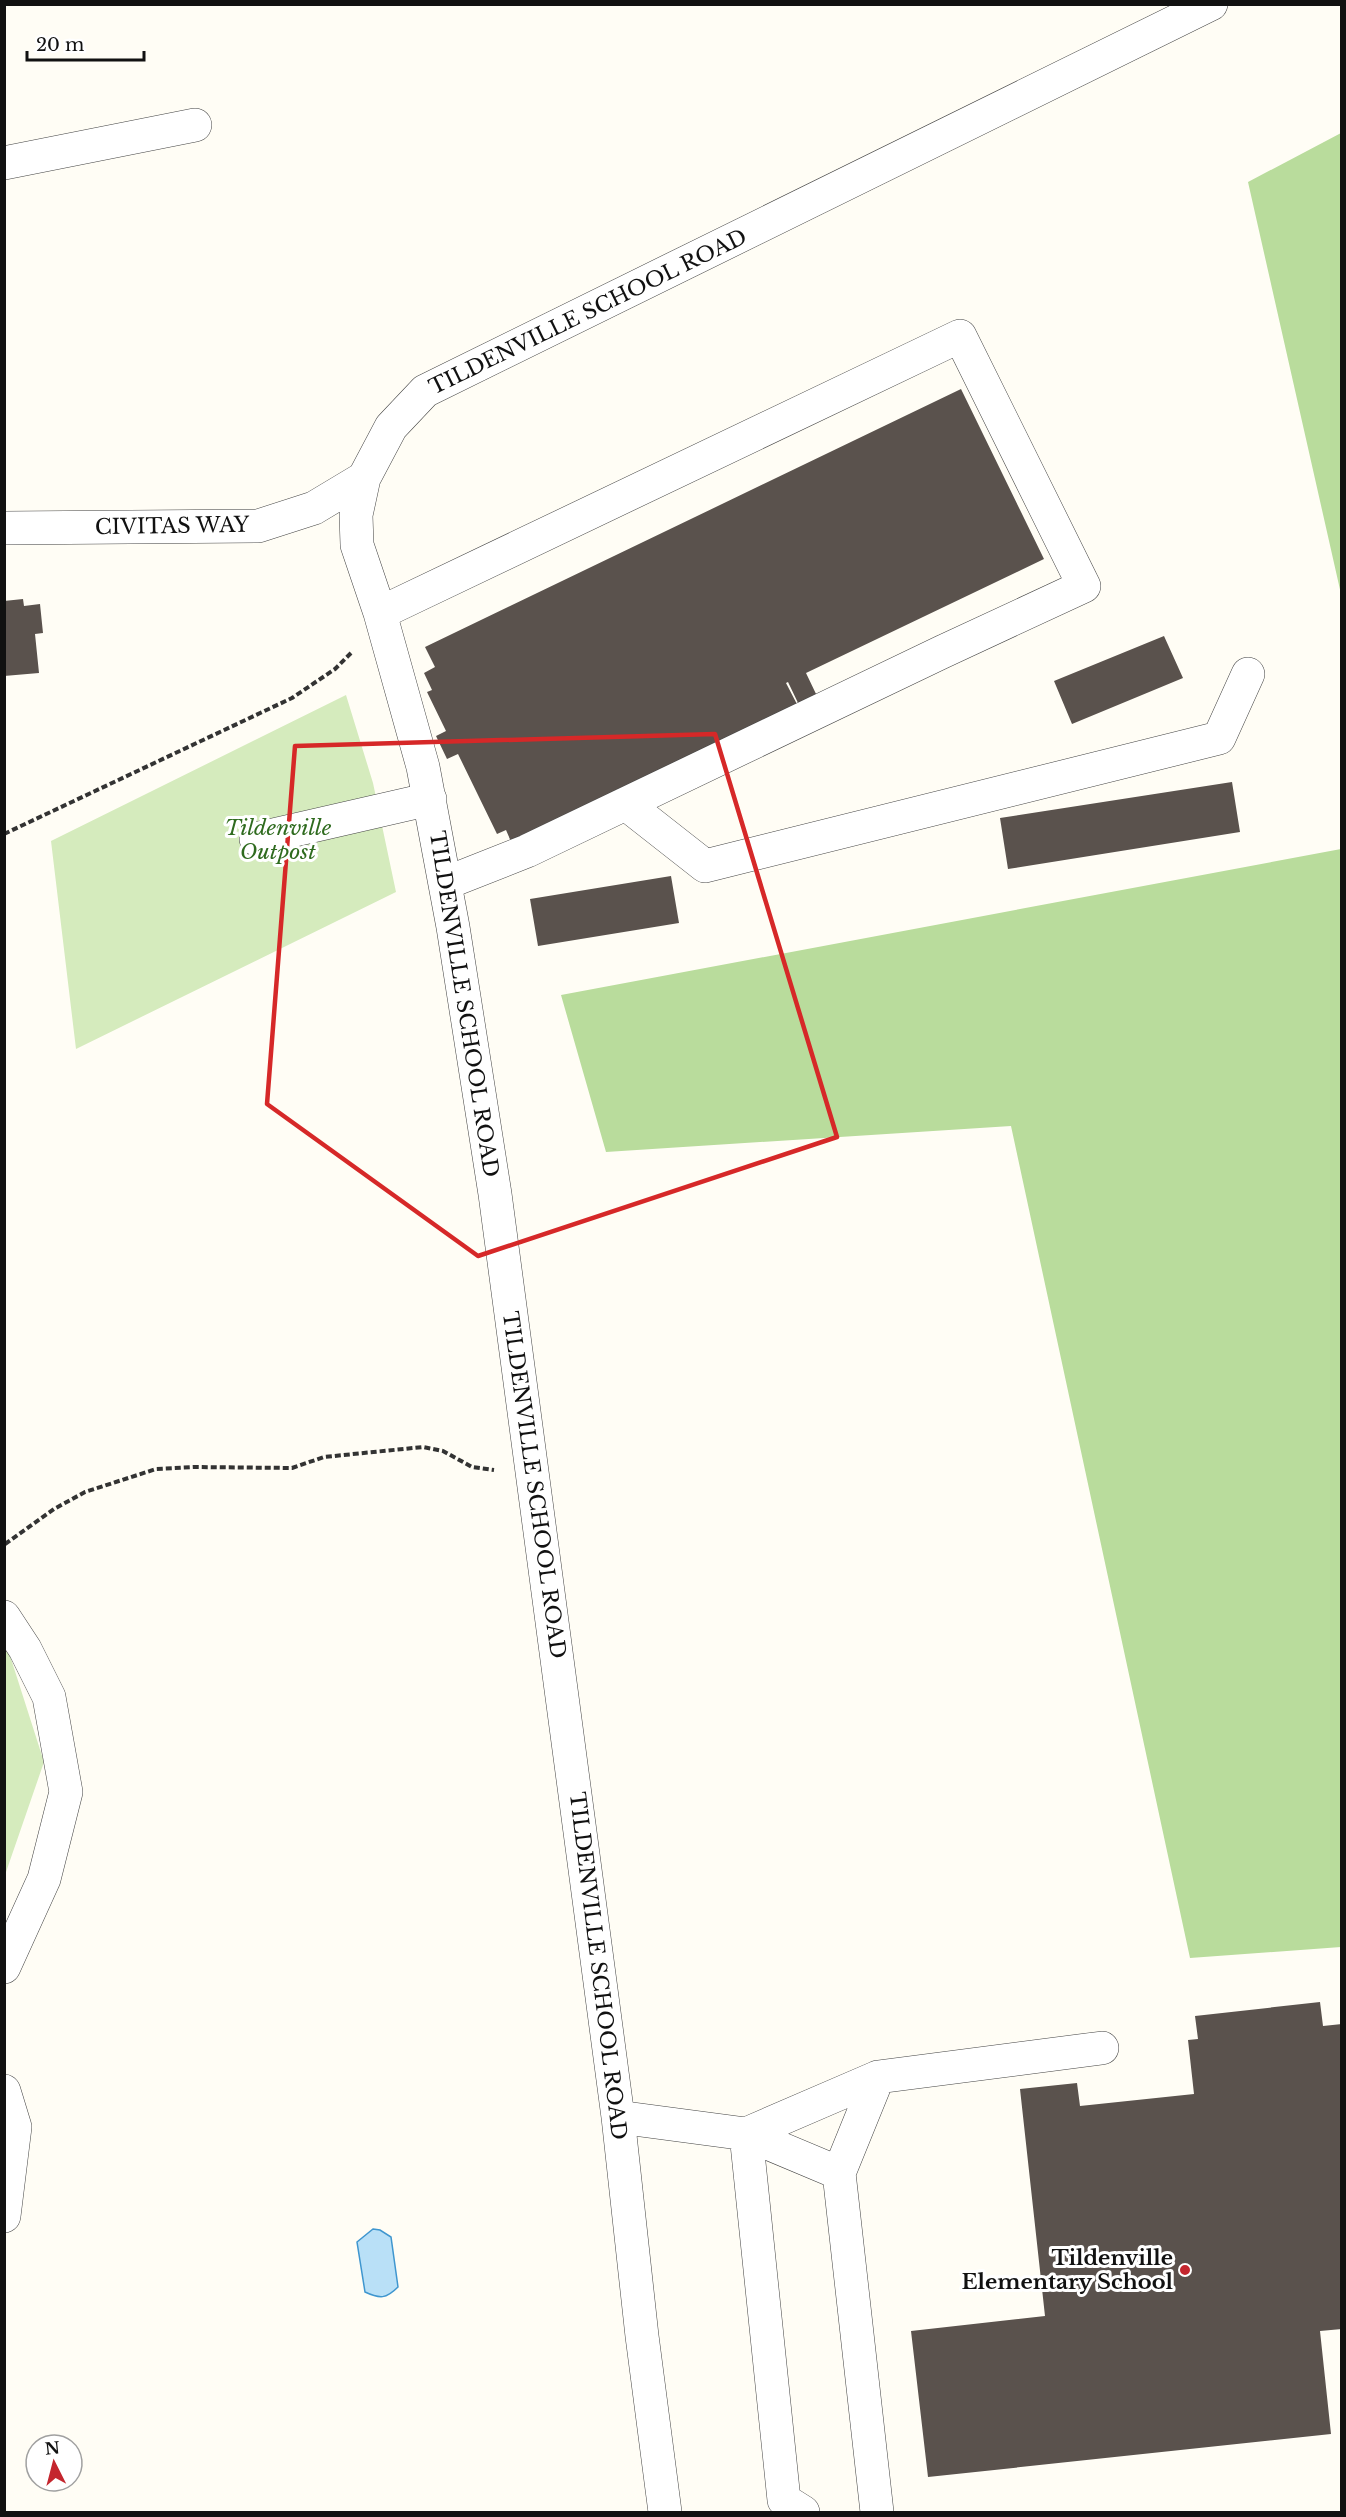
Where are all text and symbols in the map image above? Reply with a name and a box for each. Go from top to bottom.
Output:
scale bar [27,24,144,62]
text: 20 m [36,34,84,56]
street label: TILDENVILLE SCHOOL ROAD [425,224,751,400]
street label: CIVITAS WAY [95,512,250,540]
park label: Tildenville Outpost [225,815,332,865]
street label: TILDENVILLE SCHOOL ROAD [424,829,504,1179]
street label: TILDENVILLE SCHOOL ROAD [497,1310,571,1660]
street label: TILDENVILLE SCHOOL ROAD [564,1791,632,2141]
place label: Tildenville Elementary School [961,2245,1174,2295]
marker: Tildenville Elementary School [1178,2263,1192,2277]
north arrow [24,2433,84,2493]
text: N [44,2437,61,2459]

